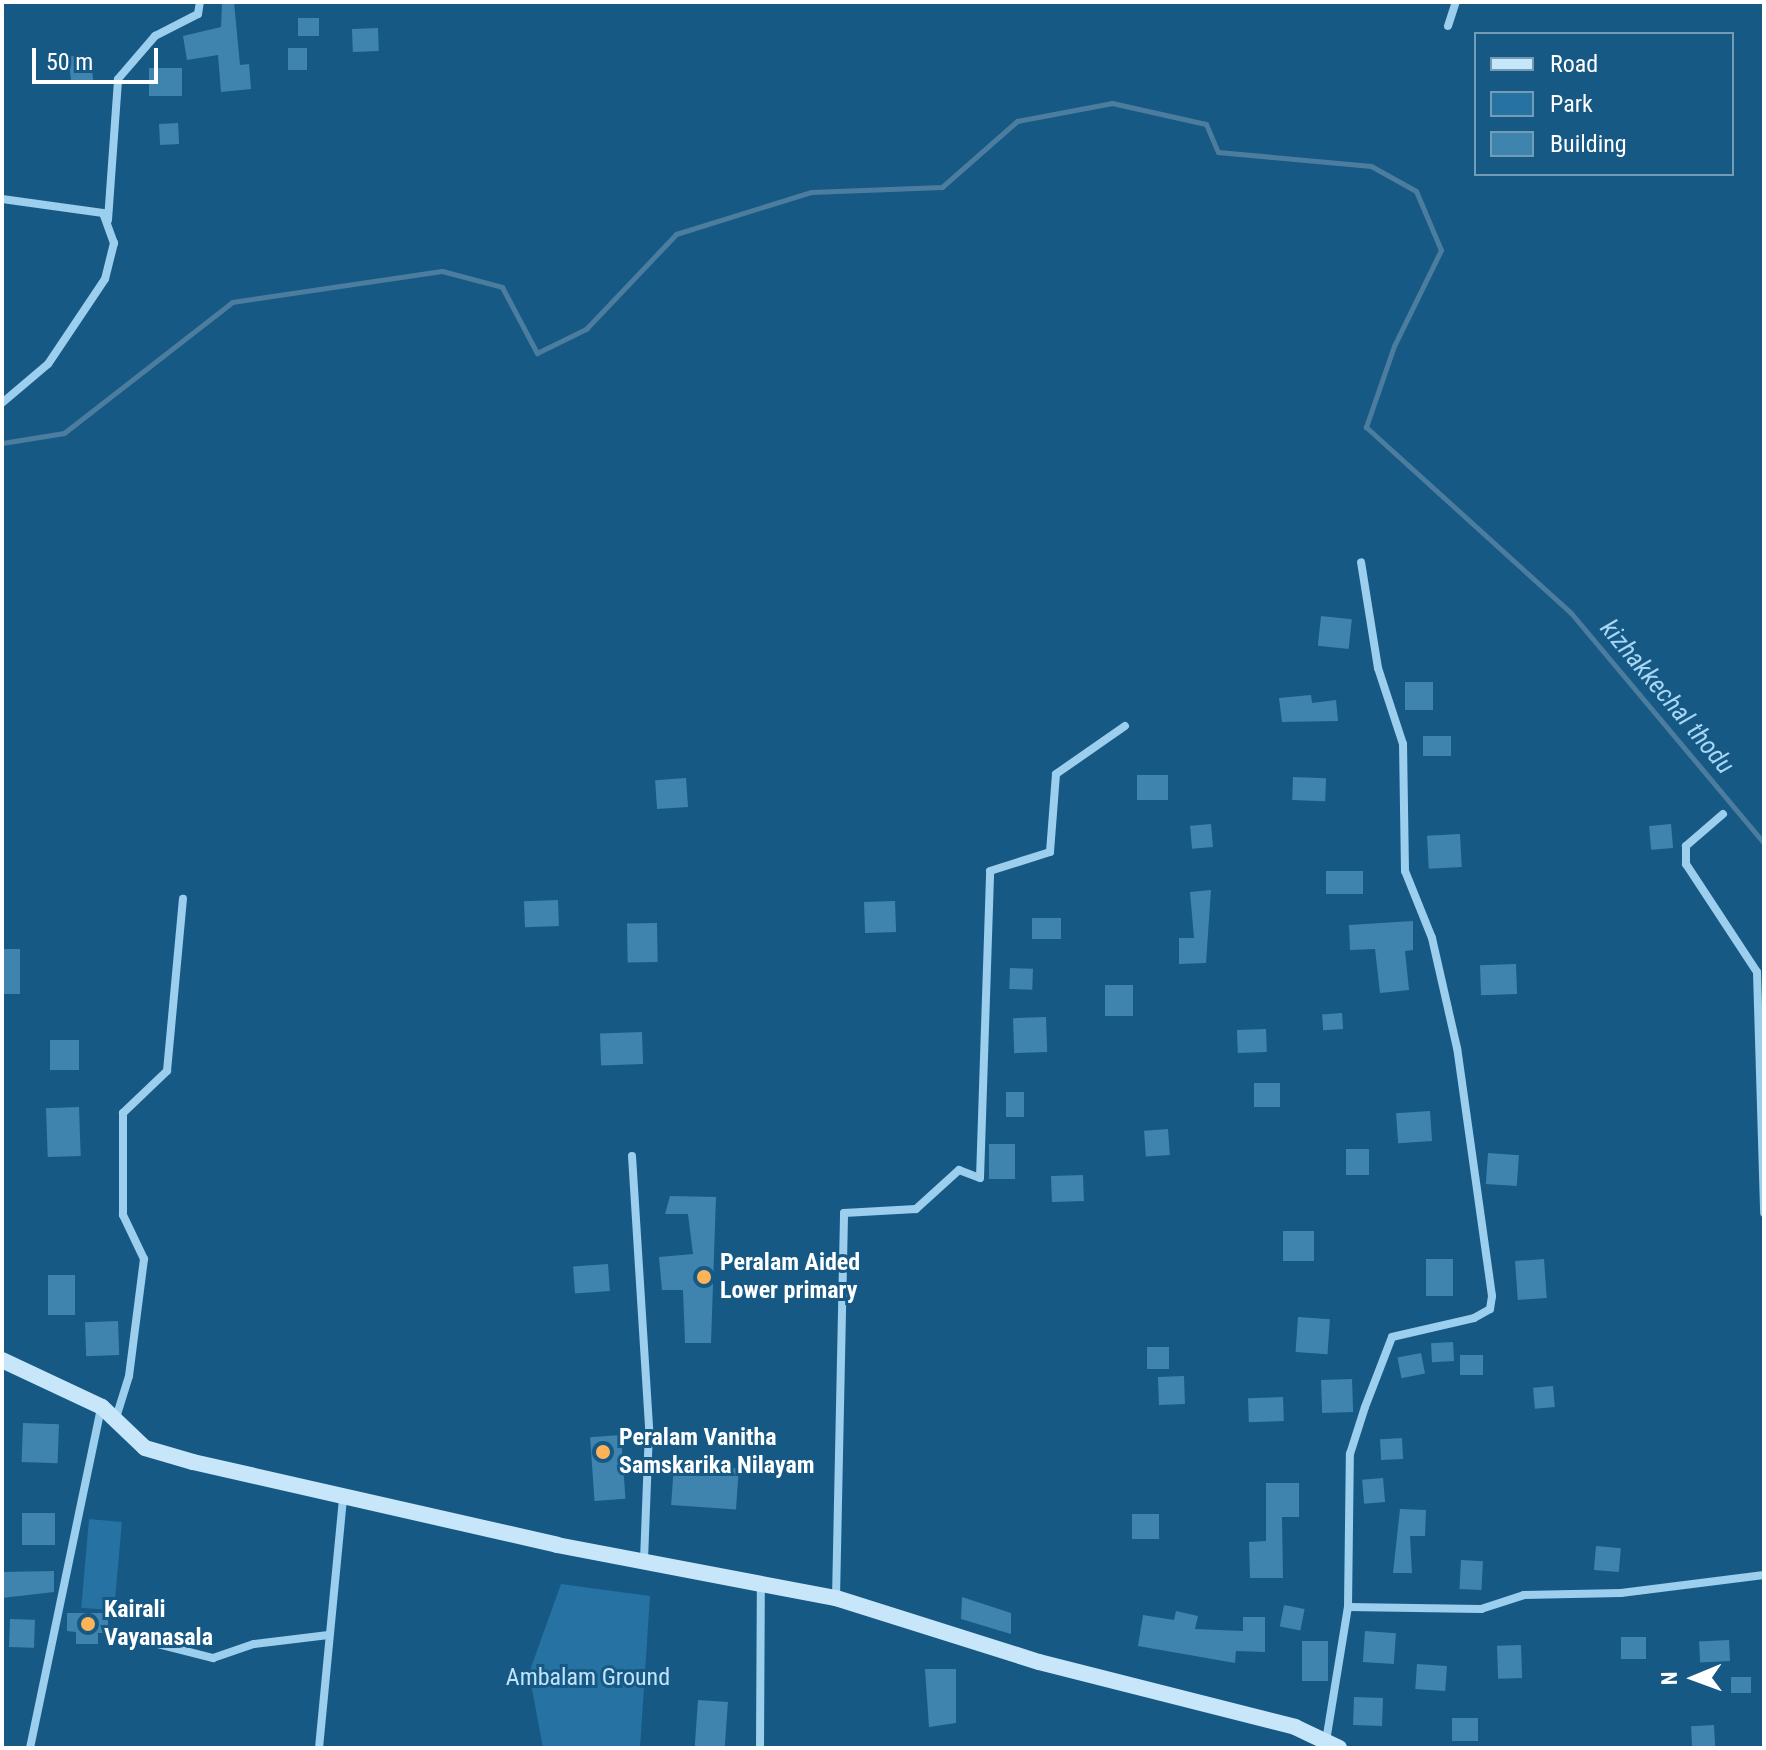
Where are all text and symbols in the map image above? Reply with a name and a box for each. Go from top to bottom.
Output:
scale bar [36,32,162,82]
legend [1474,32,1734,176]
text: 50 m [46,48,93,76]
text: Road [1550,50,1598,78]
text: Park [1550,90,1593,118]
text: Building [1550,130,1627,158]
water label: kizhakkechal thodu [1594,614,1740,780]
place label: Peralam Aided Lower primary [720,1249,860,1305]
marker: Peralam Aided Lower primary [695,1268,713,1286]
place label: Peralam Vanitha Samskarika Nilayam [619,1424,815,1480]
marker: Peralam Vanitha Samskarika Nilayam [594,1443,612,1461]
place label: Kairali Vayanasala [104,1596,213,1652]
marker: Kairali Vayanasala [79,1615,97,1633]
north arrow [1654,1638,1734,1718]
park label: Ambalam Ground [506,1664,670,1692]
text: N [1657,1671,1682,1685]

